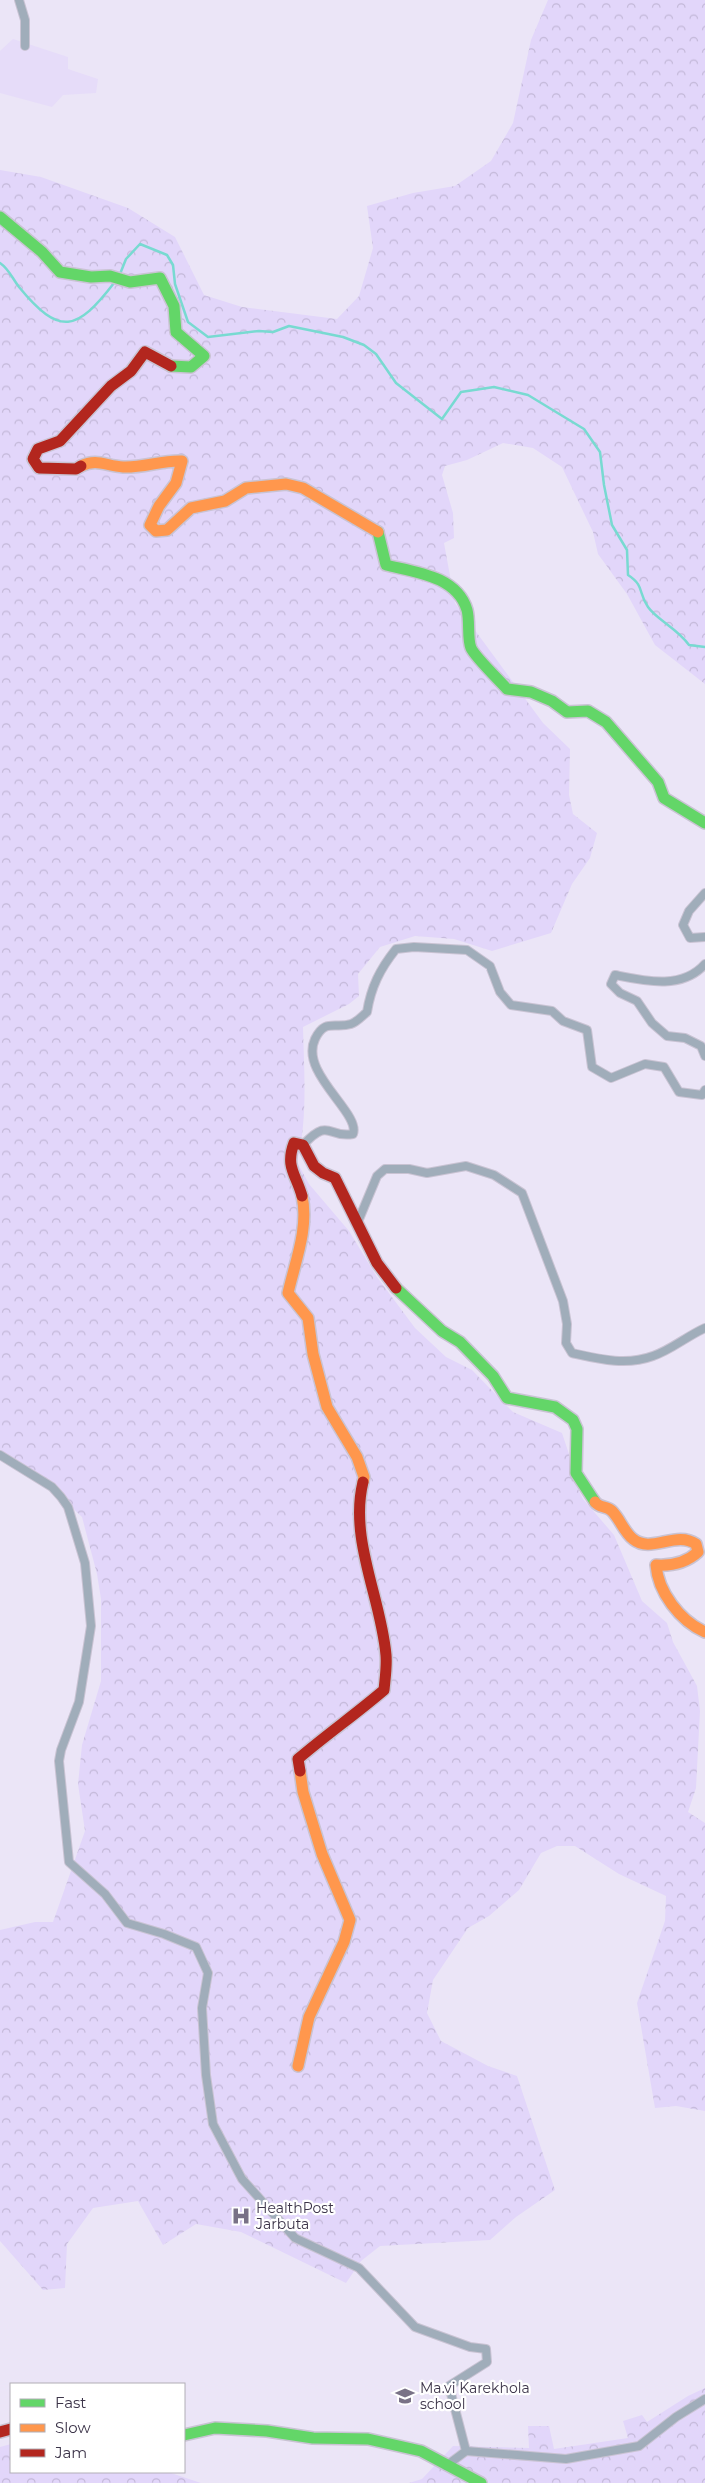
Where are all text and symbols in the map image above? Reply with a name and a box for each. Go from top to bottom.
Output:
place label: HealthPost Jarbuta [255,2199,334,2233]
hospital icon: HealthPost Jarbuta [230,2205,252,2227]
place label: Ma.vi Karekhola school [420,2379,530,2413]
legend [10,2383,185,2473]
school or university icon: Ma.vi Karekhola school [394,2385,416,2407]
text: Fast [55,2393,86,2412]
text: Slow [55,2418,91,2437]
text: Jam [54,2443,87,2462]

